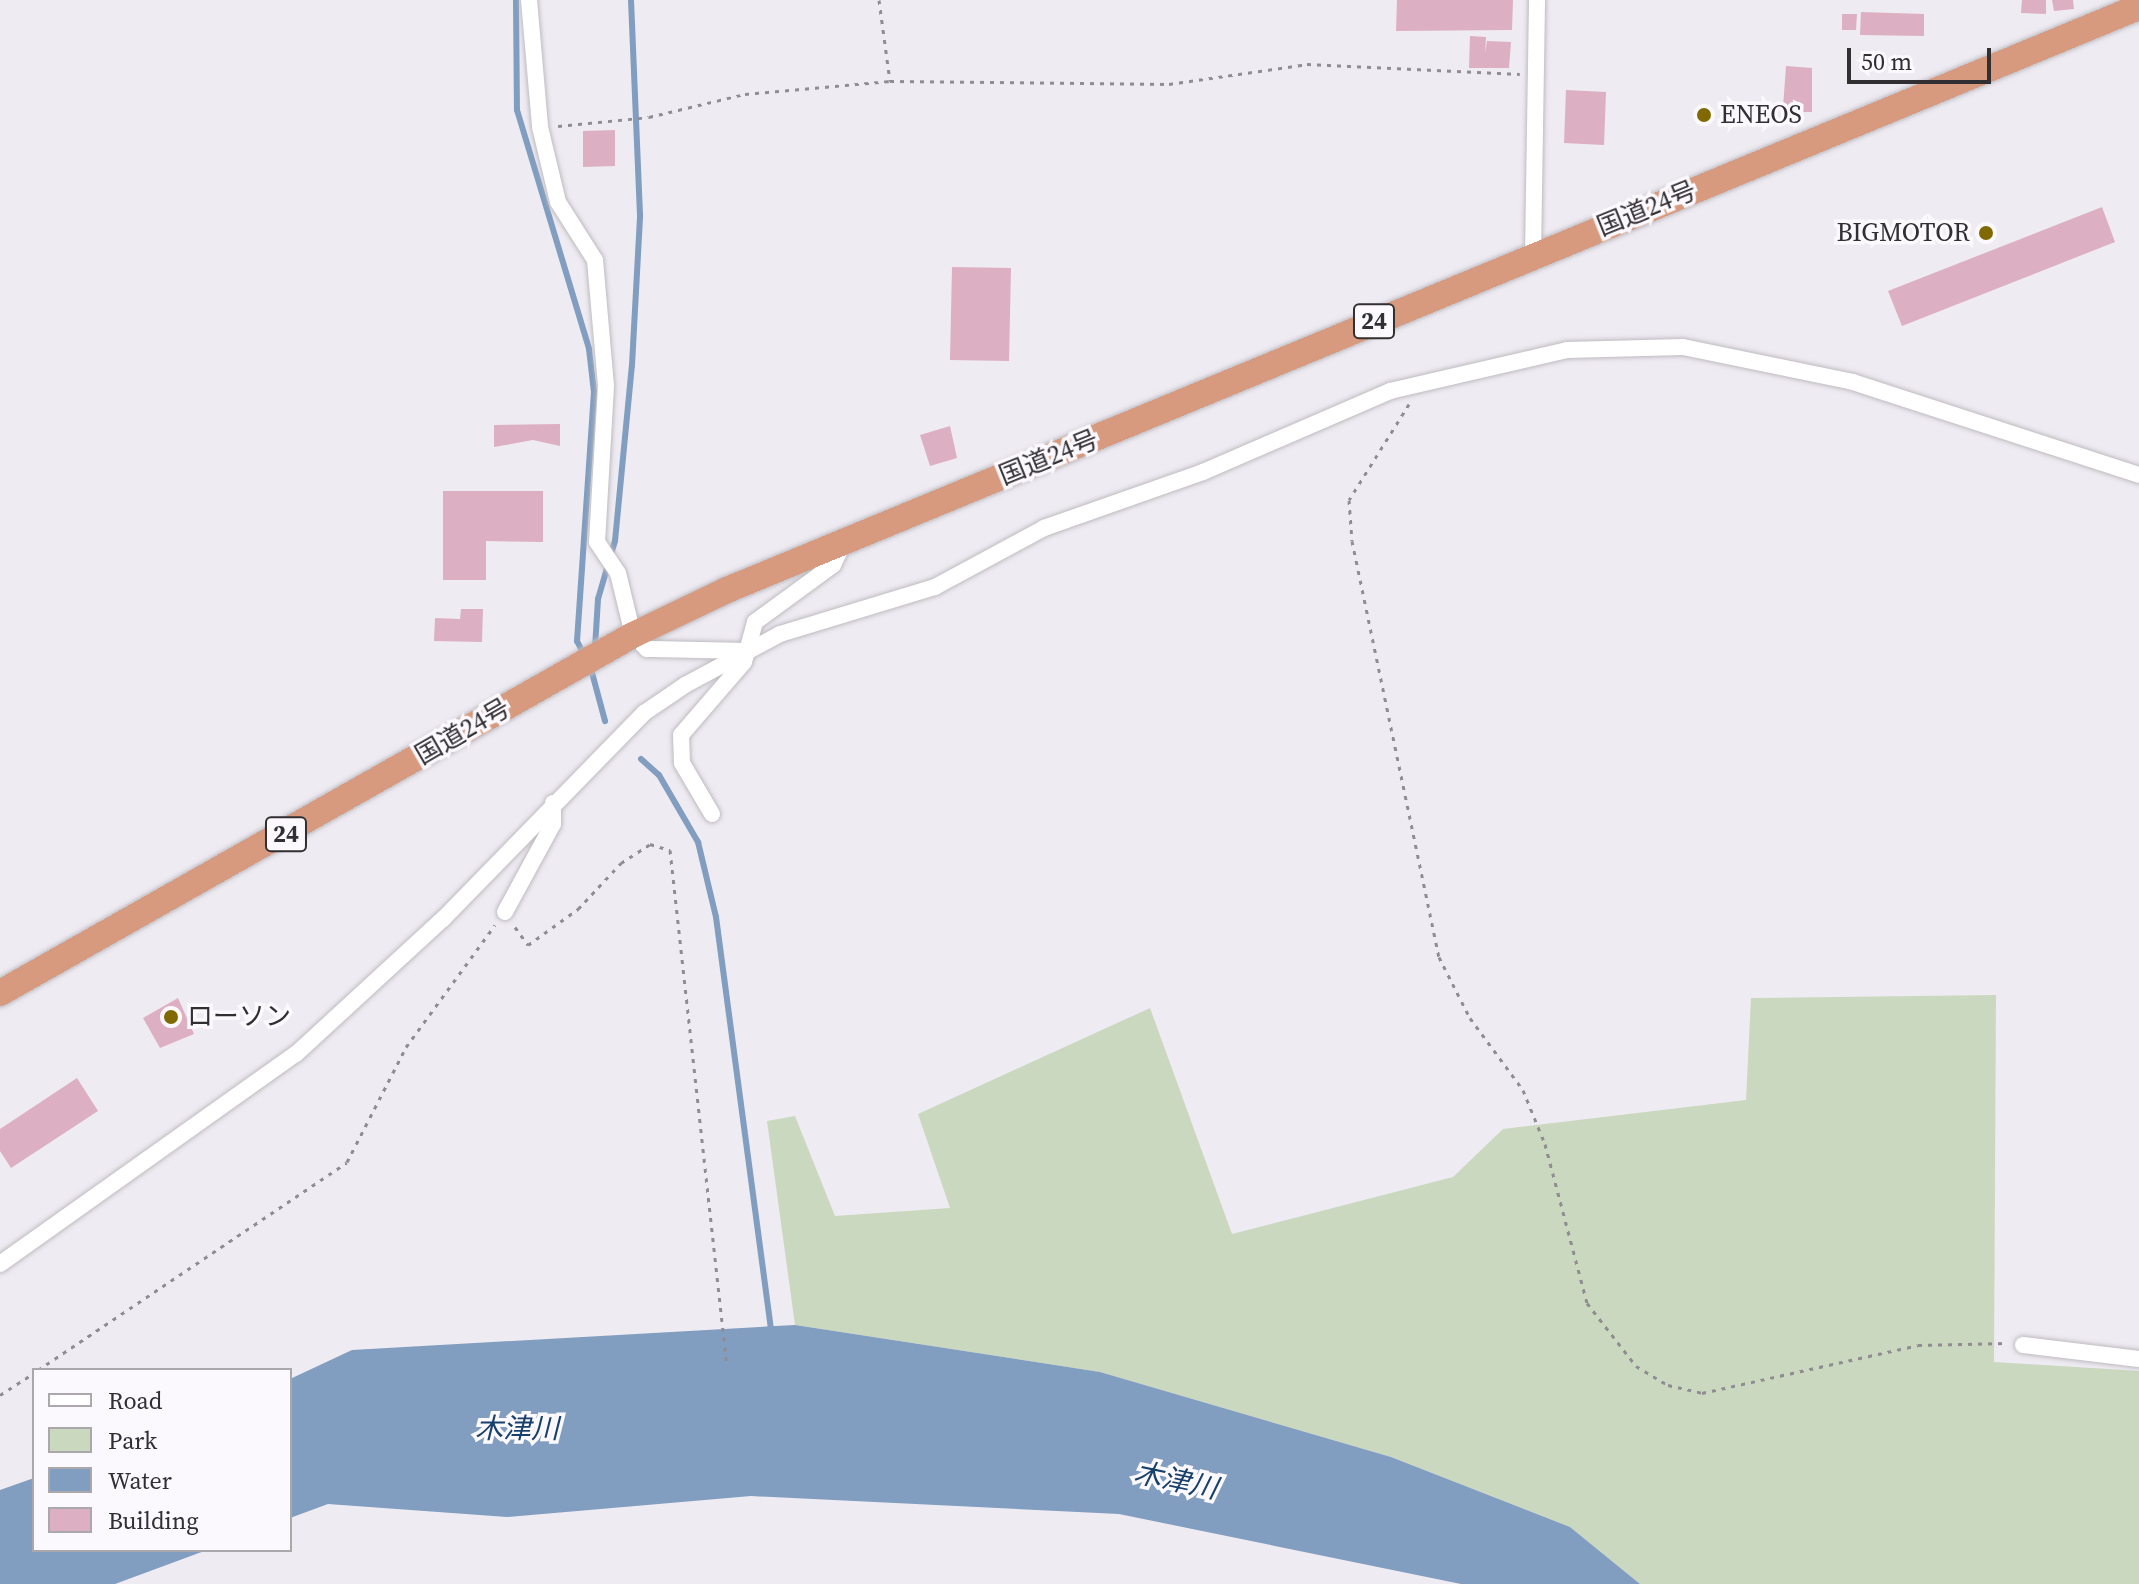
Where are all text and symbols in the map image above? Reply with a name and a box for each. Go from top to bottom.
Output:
scale bar [1851,32,1995,82]
text: 50 m [1861,45,1912,78]
place label: ENEOS [1720,99,1802,131]
marker: ENEOS [1695,106,1713,124]
street label: 国道24号 [1593,175,1701,243]
place label: BIGMOTOR [1836,217,1970,249]
marker: BIGMOTOR [1977,224,1995,242]
road number: 24 [1352,301,1396,341]
street label: 国道24号 [995,424,1103,492]
street label: 国道24号 [410,692,516,772]
road number: 24 [264,814,308,854]
place label: ローソン [187,1001,291,1033]
marker: ローソン [162,1008,180,1026]
legend [32,1368,292,1552]
text: Road [108,1384,162,1417]
water label: 木津川 [475,1411,559,1445]
text: Park [108,1424,157,1457]
water label: 木津川 [1131,1455,1221,1505]
text: Water [108,1464,172,1497]
text: Building [108,1504,199,1537]

